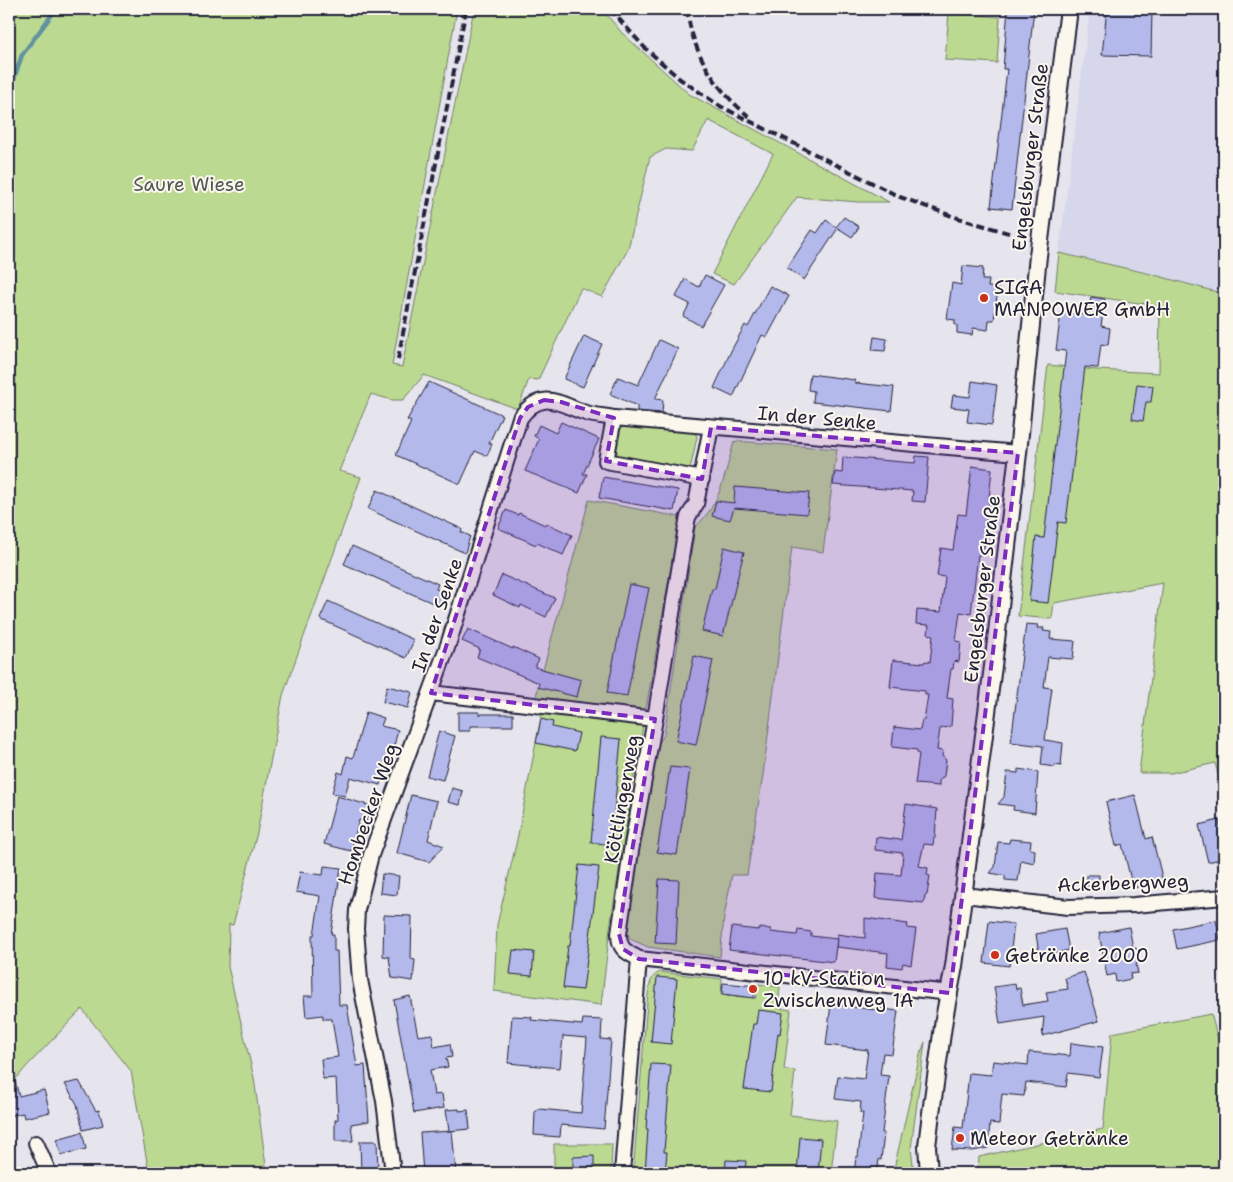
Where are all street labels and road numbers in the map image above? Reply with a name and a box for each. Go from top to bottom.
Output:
street label: Engelsburger Straße [1006,62,1054,252]
street label: In der Senke [756,400,878,436]
street label: Engelsburger Straße [958,494,1006,684]
street label: In der Senke [406,555,468,675]
street label: Köttlingerweg [598,733,646,865]
street label: Hombecker Weg [332,740,404,888]
street label: Ackerbergweg [1057,868,1189,898]

